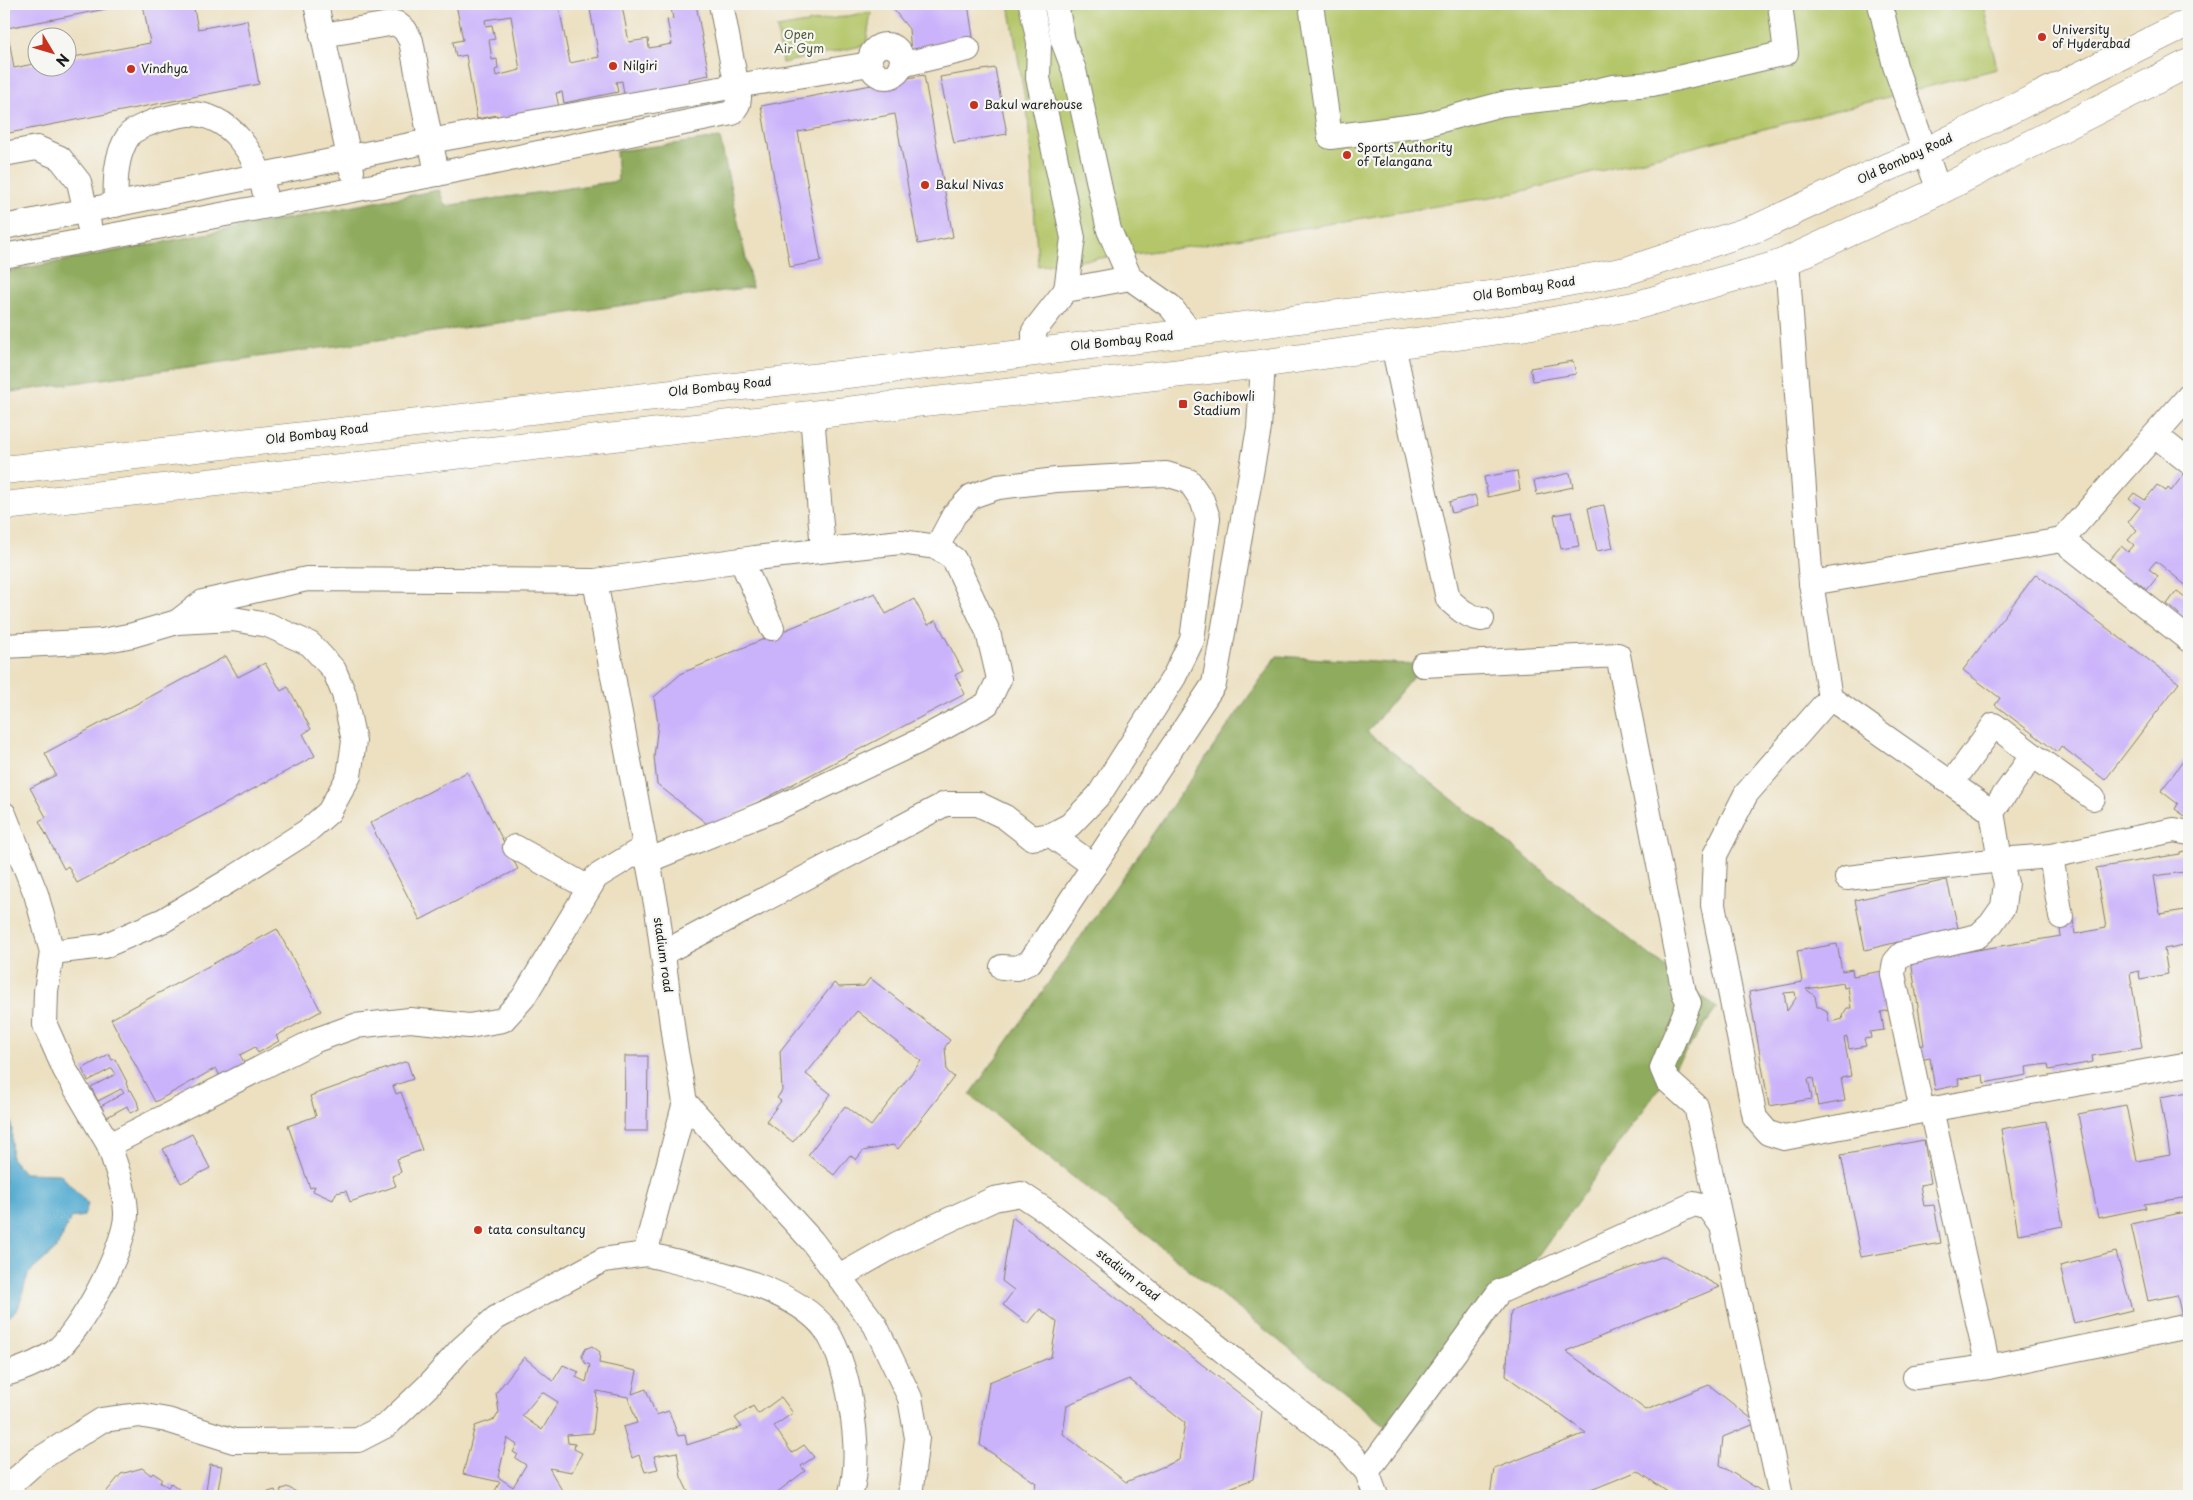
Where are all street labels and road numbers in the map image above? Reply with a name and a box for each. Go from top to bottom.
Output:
street label: Old Bombay Road [1854,128,1955,188]
street label: Old Bombay Road [1471,271,1576,305]
street label: Old Bombay Road [1069,326,1174,354]
street label: Old Bombay Road [667,372,772,400]
street label: Old Bombay Road [264,418,369,448]
street label: stadium road [650,916,678,994]
street label: stadium road [1093,1244,1164,1305]

